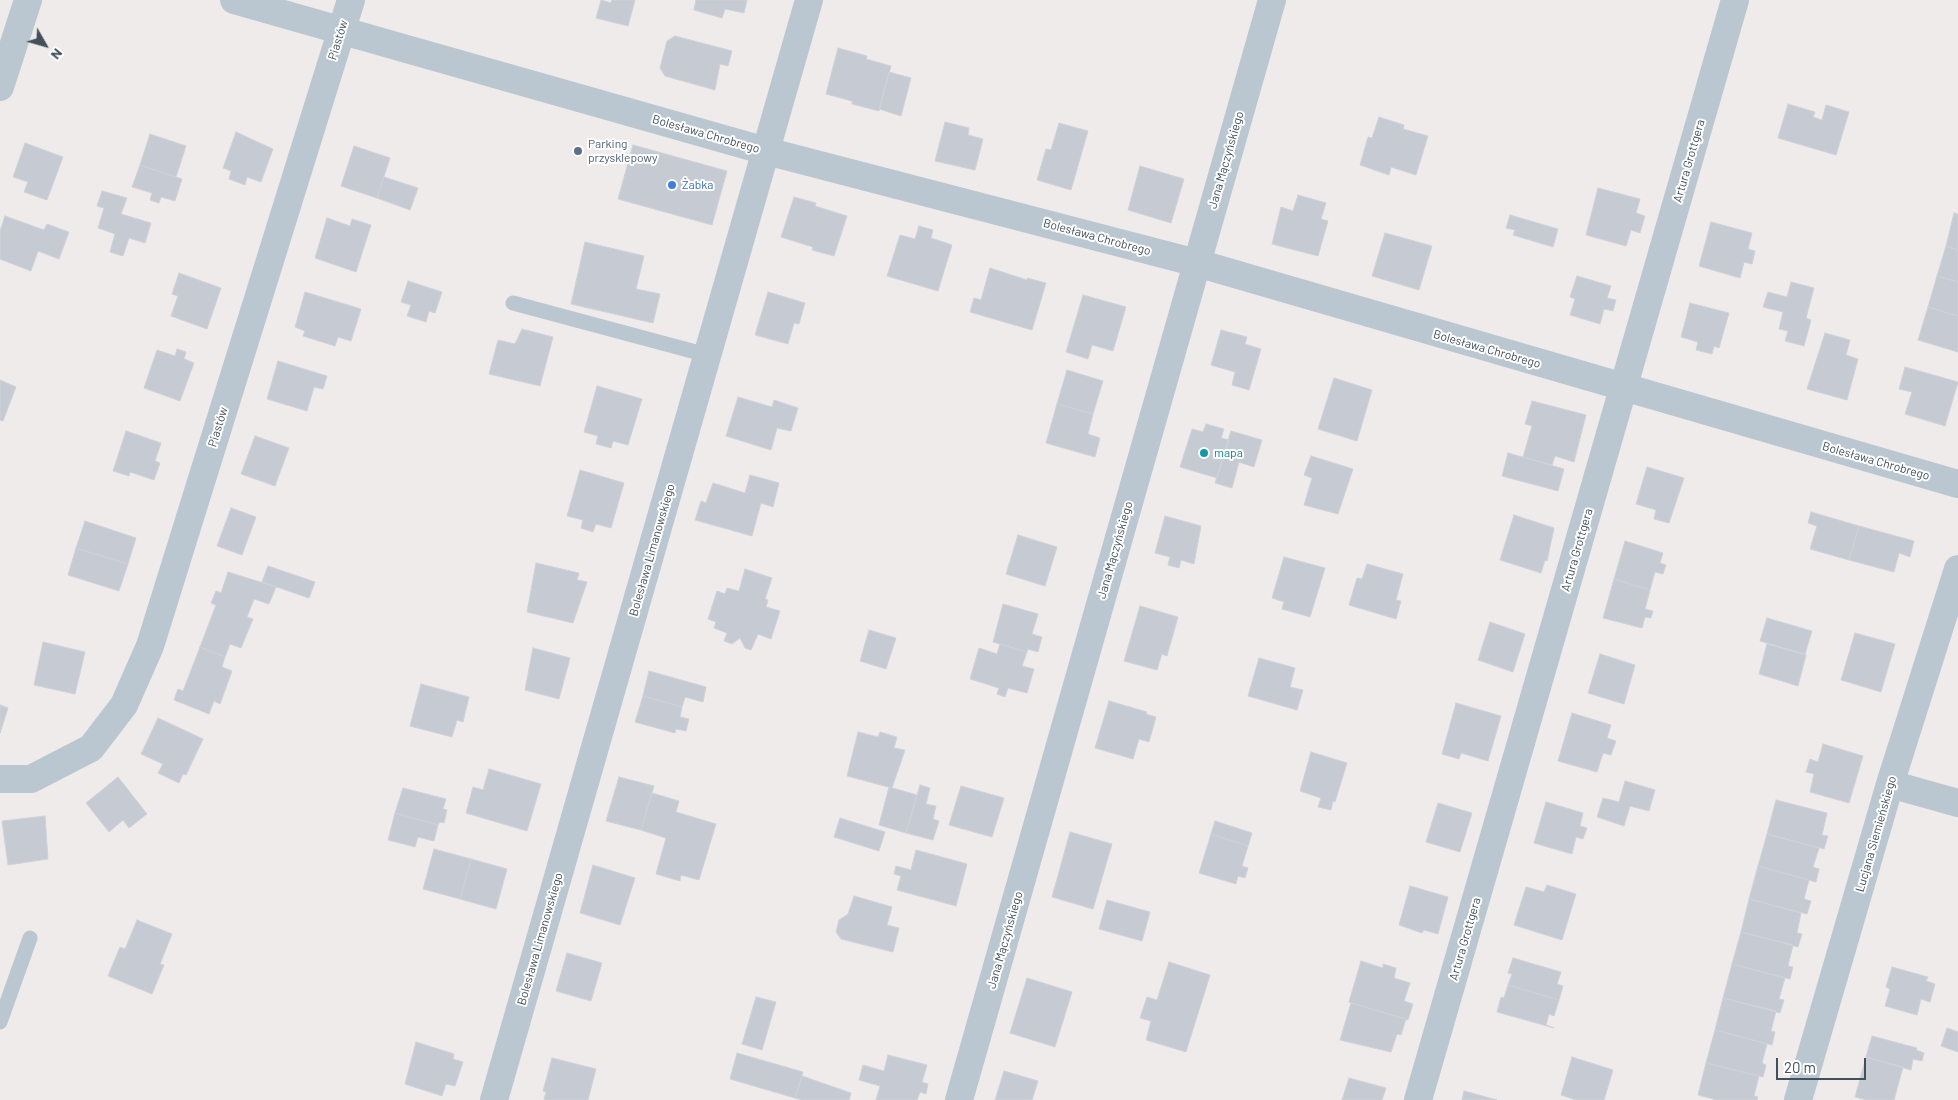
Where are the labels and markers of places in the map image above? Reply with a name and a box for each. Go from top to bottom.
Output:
place label: Parking przysklepowy [588,137,657,165]
marker: Parking przysklepowy [572,145,584,157]
place label: Żabka [682,178,713,192]
marker: Żabka [666,179,678,191]
place label: mapa [1214,446,1243,460]
marker: mapa [1198,447,1210,459]

